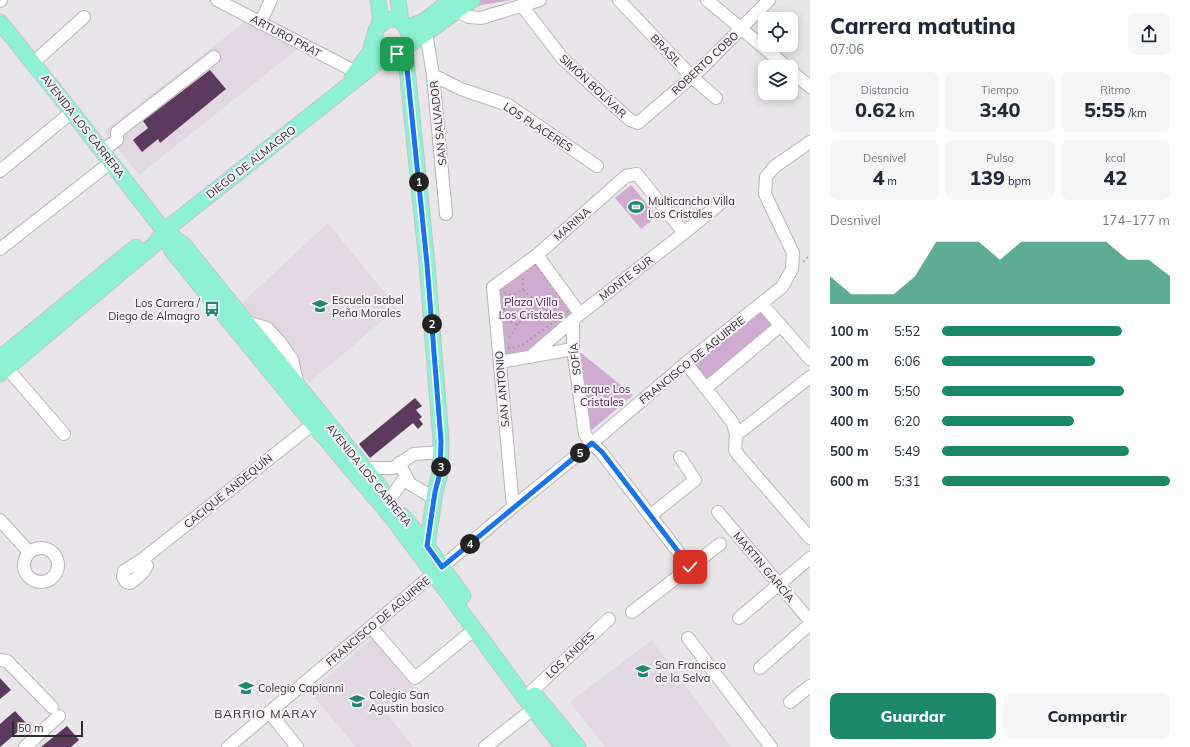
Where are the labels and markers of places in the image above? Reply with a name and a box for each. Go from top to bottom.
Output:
pin [380,37,414,71]
pin: 1 [409,172,429,192]
place label: Multicancha Villa Los Cristales [648,194,735,221]
sports icon: Multicancha Villa Los Cristales [627,198,645,216]
place label: Escuela Isabel Peña Morales [332,293,404,320]
place label: Los Carrera / Diego de Almagro [108,296,201,323]
school or university icon: Escuela Isabel Peña Morales [311,297,329,315]
bus stop icon: Los Carrera / Diego de Almagro [203,300,221,318]
pin: 2 [422,314,442,334]
pin: 5 [570,443,590,463]
pin: 3 [431,457,451,477]
pin: 4 [460,534,480,554]
pin [673,550,707,584]
place label: San Francisco de la Selva [655,658,726,685]
school or university icon: San Francisco de la Selva [634,662,652,680]
school or university icon: Colegio Capianni [237,679,255,697]
place label: Colegio Capianni [258,681,344,695]
place label: Colegio San Agustin basico [369,688,444,715]
school or university icon: Colegio San Agustin basico [348,692,366,710]

